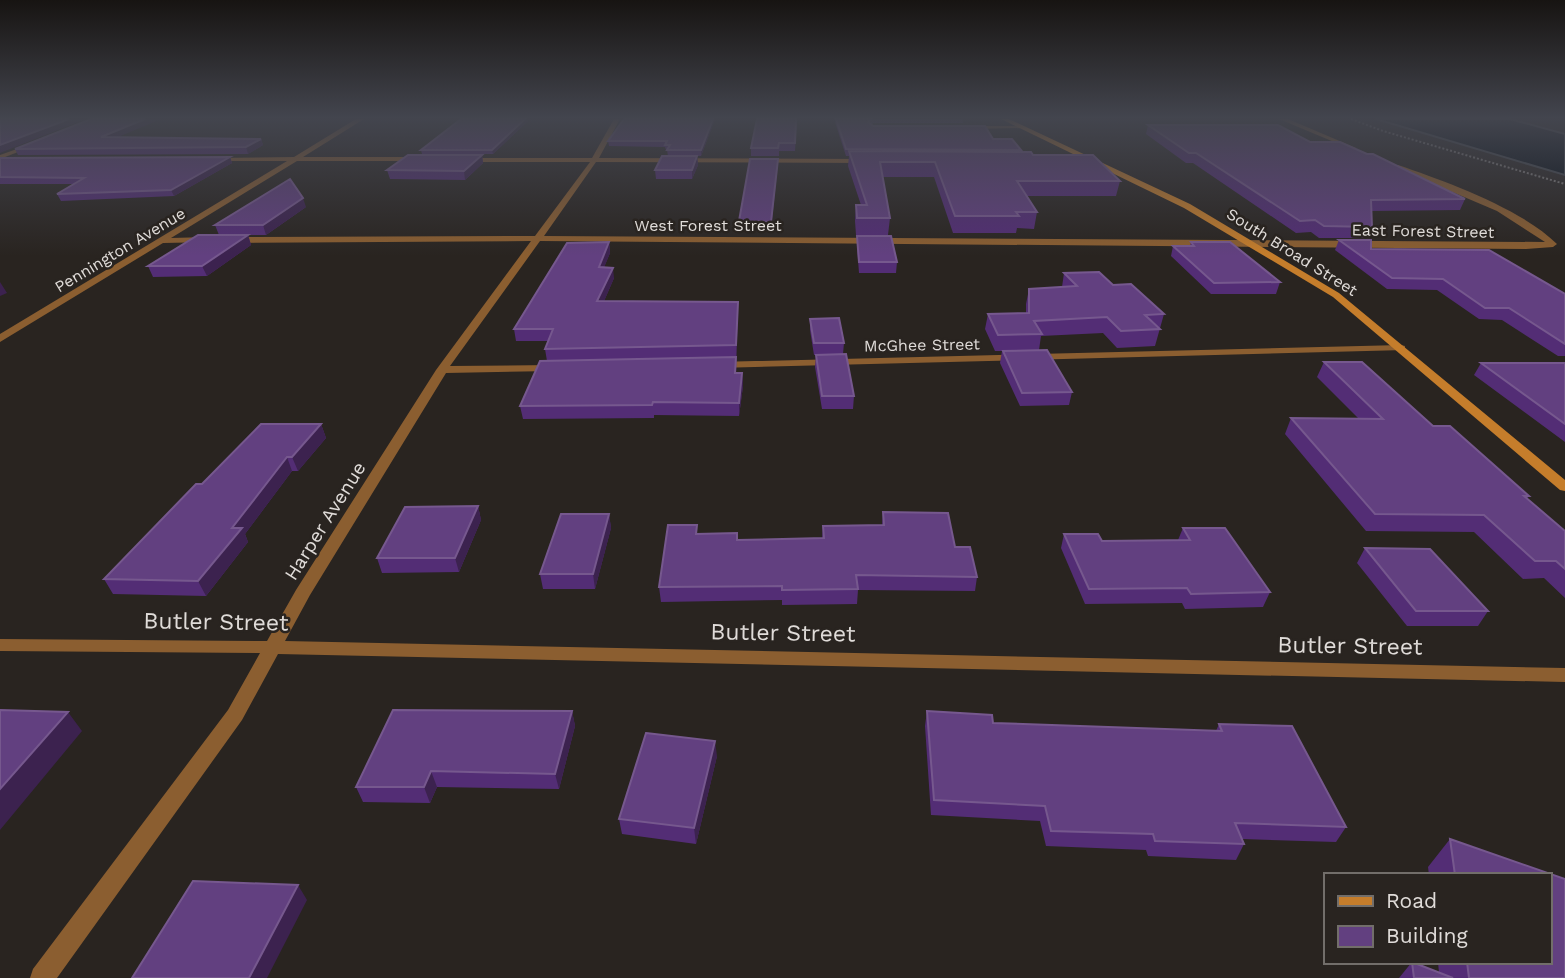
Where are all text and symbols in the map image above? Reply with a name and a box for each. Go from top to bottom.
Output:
street label: Pennington Avenue [51,203,189,297]
street label: South Broad Street [1223,204,1361,300]
street label: West Forest Street [634,216,782,235]
street label: East Forest Street [1352,220,1495,242]
street label: McGhee Street [864,334,980,356]
street label: Harper Avenue [279,457,371,585]
street label: Butler Street [143,607,289,637]
street label: Butler Street [710,618,856,648]
street label: Butler Street [1277,631,1423,661]
legend [1324,873,1551,964]
text: Road [1386,888,1437,913]
text: Building [1386,923,1468,948]

